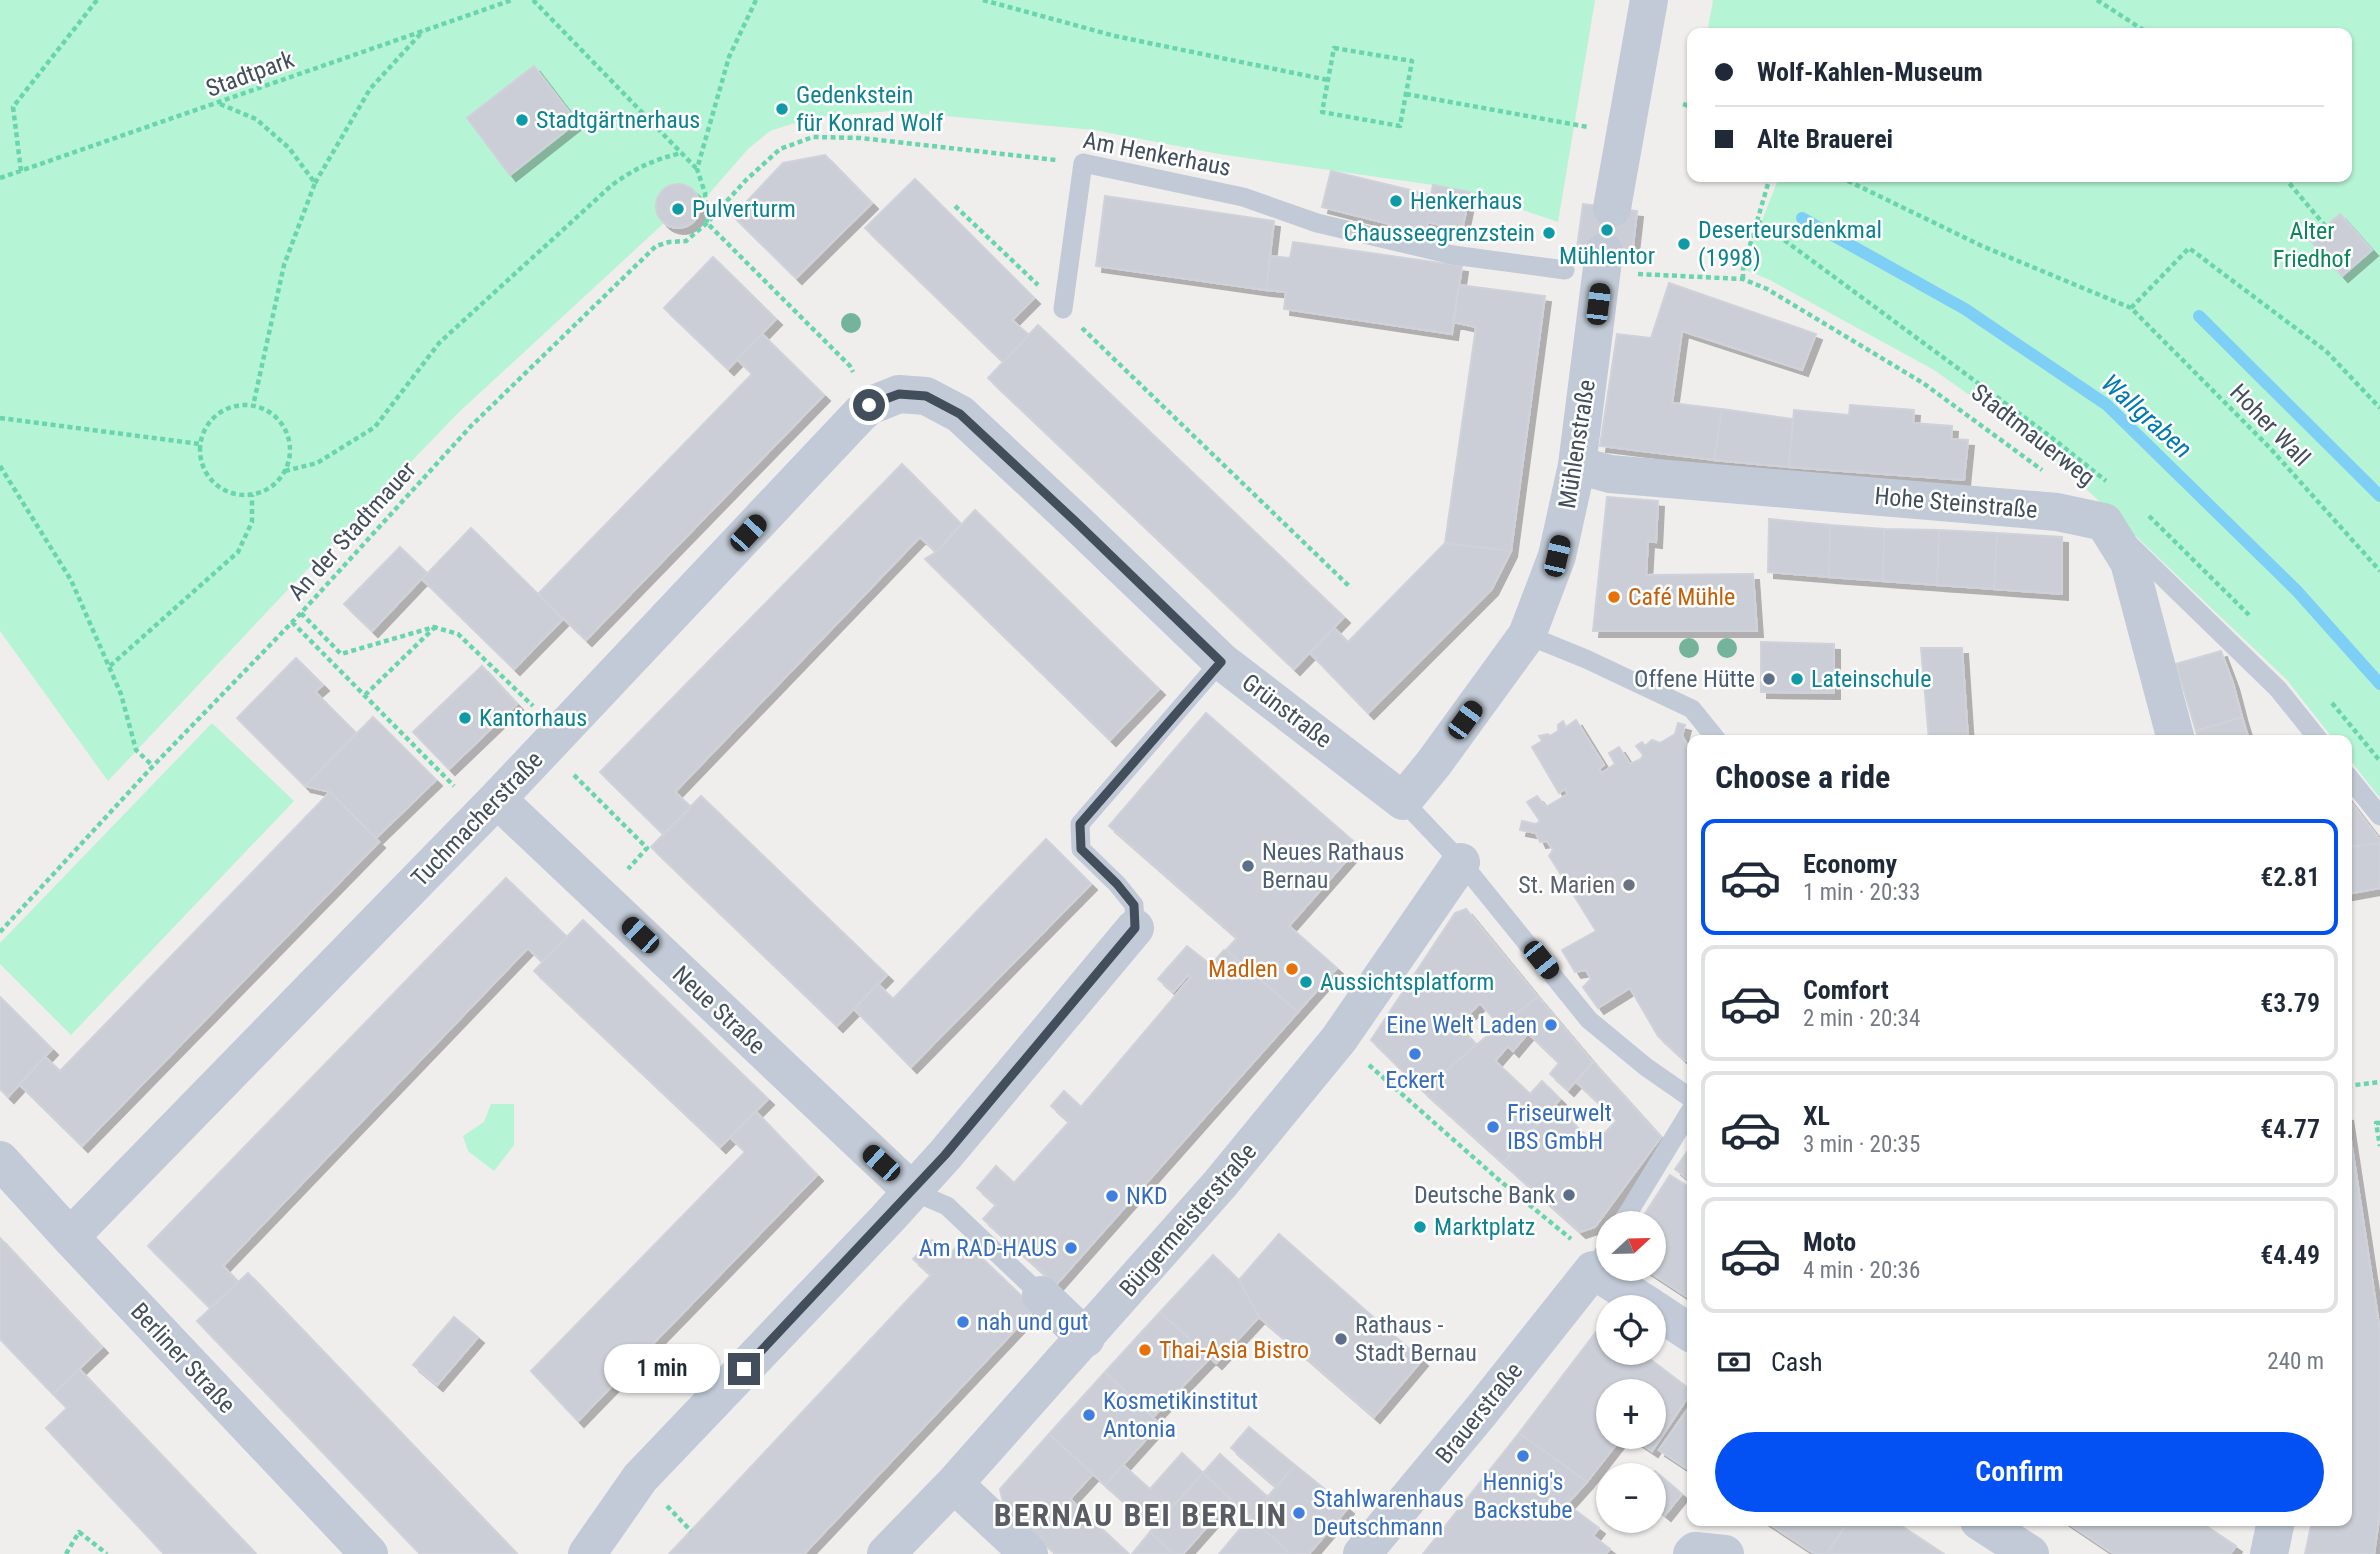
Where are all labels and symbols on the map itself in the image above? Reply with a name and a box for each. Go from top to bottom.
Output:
street label: Stadtpark [202,45,298,103]
place label: Gedenkstein für Konrad Wolf [796,81,944,137]
marker: Gedenkstein für Konrad Wolf [774,101,790,117]
place label: Stadtgärtnerhaus [536,106,700,134]
marker: Stadtgärtnerhaus [514,112,530,128]
street label: Am Henkerhaus [1081,126,1233,182]
place label: Henkerhaus [1410,187,1523,215]
marker: Henkerhaus [1388,193,1404,209]
place label: Pulverturm [692,195,796,223]
marker: Pulverturm [670,201,686,217]
place label: Deserteursdenkmal (1998) [1698,216,1882,272]
park label: Alter Friedhof [2273,217,2352,273]
place label: Chausseegrenzstein [1344,219,1535,247]
marker: Mühlentor [1599,222,1615,238]
marker: Chausseegrenzstein [1541,225,1557,241]
marker: Deserteursdenkmal (1998) [1676,236,1692,252]
place label: Mühlentor [1559,242,1655,270]
car [1586,282,1611,326]
water label: Wallgraben [2096,368,2198,464]
street label: Mühlenstraße [1553,378,1601,510]
street label: Stadtmauerweg [1966,378,2100,492]
street label: Hoher Wall [2224,378,2316,472]
route start [853,389,885,421]
street label: An der Stadtmauer [282,456,422,606]
street label: Hohe Steinstraße [1873,482,2039,524]
car [726,510,771,556]
car [1543,533,1572,579]
place label: Café Mühle [1628,583,1735,611]
marker: Café Mühle [1606,589,1622,605]
place label: Offene Hütte [1634,665,1755,693]
place label: Lateinschule [1811,665,1931,693]
street label: Grünstraße [1237,668,1337,754]
marker: Offene Hütte [1761,671,1777,687]
marker: Lateinschule [1789,671,1805,687]
car [1445,697,1486,743]
place label: Kantorhaus [479,704,587,732]
marker: Kantorhaus [457,710,473,726]
street label: Tuchmacherstraße [406,746,548,892]
place label: Neues Rathaus Bernau [1262,838,1404,894]
marker: Neues Rathaus Bernau [1240,858,1256,874]
place label: St. Marien [1518,871,1615,899]
marker: St. Marien [1621,877,1637,893]
car [618,913,663,957]
car [1520,937,1563,983]
place label: Madlen [1208,955,1278,983]
street label: Neue Straße [667,960,771,1060]
marker: Madlen [1284,961,1300,977]
place label: Aussichtsplatform [1320,968,1494,996]
marker: Aussichtsplatform [1298,974,1314,990]
place label: Eine Welt Laden [1386,1011,1537,1039]
marker: Eine Welt Laden [1543,1017,1559,1033]
marker: Eckert [1407,1046,1423,1062]
place label: Eckert [1385,1066,1445,1094]
place label: Friseurwelt IBS GmbH [1507,1099,1612,1155]
marker: Friseurwelt IBS GmbH [1485,1119,1501,1135]
street label: Bürgermeisterstraße [1114,1138,1262,1302]
car [859,1141,904,1185]
place label: Deutsche Bank [1414,1181,1555,1209]
place label: NKD [1126,1182,1168,1210]
marker: Deutsche Bank [1561,1187,1577,1203]
marker: NKD [1104,1188,1120,1204]
north arrow [1596,1211,1666,1281]
place label: Marktplatz [1434,1213,1535,1241]
marker: Marktplatz [1412,1219,1428,1235]
place label: Am RAD-HAUS [919,1234,1057,1262]
marker: Am RAD-HAUS [1063,1240,1079,1256]
street label: Berliner Straße [125,1297,241,1419]
place label: nah und gut [977,1308,1088,1336]
place label: Rathaus - Stadt Bernau [1355,1311,1477,1367]
marker: nah und gut [955,1314,971,1330]
marker: Rathaus - Stadt Bernau [1333,1331,1349,1347]
place label: Thai-Asia Bistro [1159,1336,1309,1364]
marker: Thai-Asia Bistro [1137,1342,1153,1358]
callout: 1 min [604,1344,720,1394]
route end [728,1353,760,1385]
street label: Brauerstraße [1430,1357,1528,1469]
place label: Kosmetikinstitut Antonia [1103,1387,1258,1443]
marker: Kosmetikinstitut Antonia [1081,1407,1097,1423]
marker: Hennig's Backstube [1515,1448,1531,1464]
place label: Hennig's Backstube [1473,1468,1573,1524]
place label: Stahlwarenhaus Deutschmann [1313,1485,1464,1541]
district label: BERNAU BEI BERLIN [994,1496,1288,1534]
marker: Stahlwarenhaus Deutschmann [1291,1505,1307,1521]

